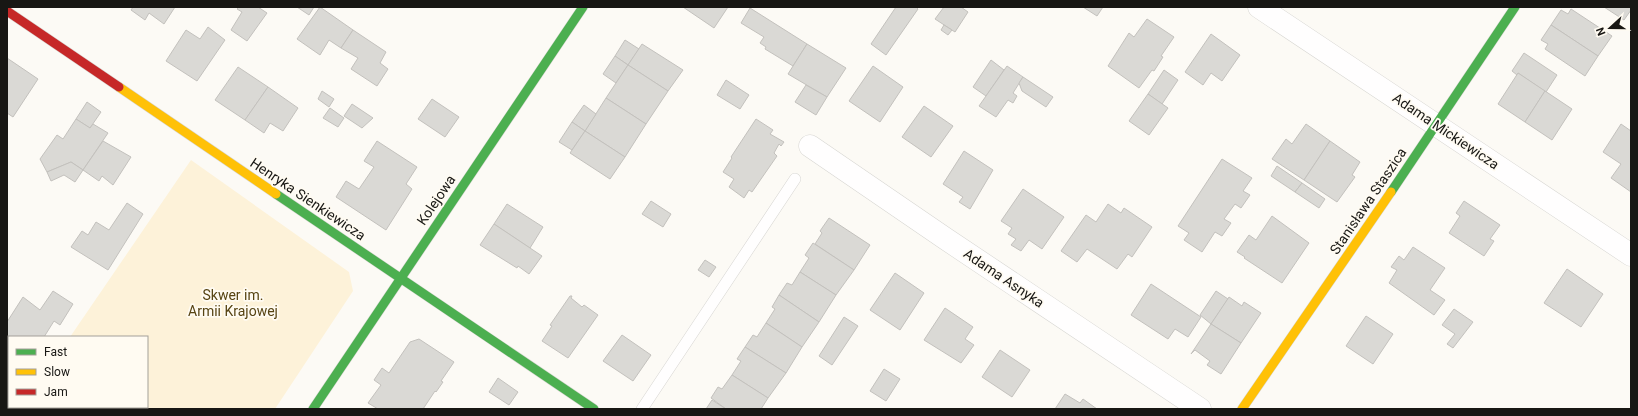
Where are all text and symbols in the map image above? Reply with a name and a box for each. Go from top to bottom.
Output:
north arrow [1590,8,1630,48]
text: N [1594,25,1609,37]
street label: Adama Mickiewicza [1390,90,1502,172]
street label: Stanisława Staszica [1326,145,1410,257]
street label: Henryka Sienkiewicza [247,154,369,244]
street label: Kolejowa [413,172,459,228]
street label: Adama Asnyka [961,245,1047,311]
park label: Skwer im. Armii Krajowej [188,287,278,319]
legend [8,336,148,408]
text: Fast [44,345,67,359]
text: Slow [44,365,70,379]
text: Jam [44,385,68,399]

